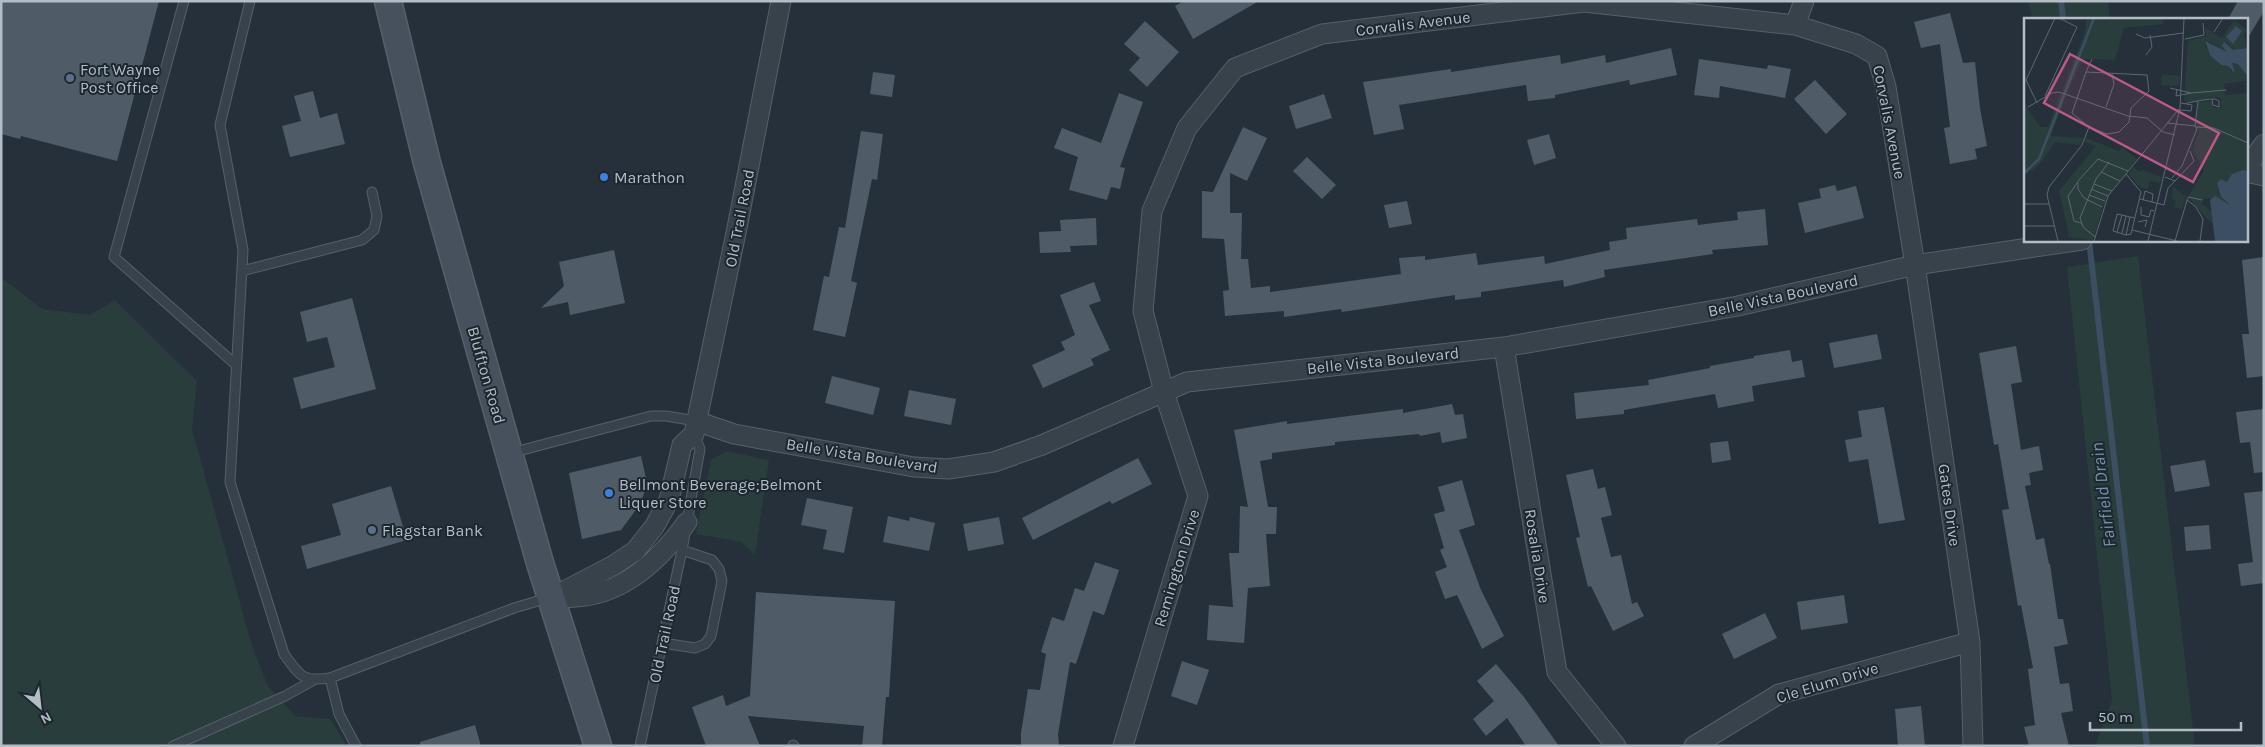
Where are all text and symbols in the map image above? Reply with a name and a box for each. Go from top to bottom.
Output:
street label: Corvalis Avenue [1355,7,1471,40]
inset map [2024,18,2248,241]
place label: Fort Wayne Post Office [80,60,160,97]
street label: Corvalis Avenue [1869,64,1910,180]
marker: Fort Wayne Post Office [64,72,76,84]
street label: Old Trail Road [721,167,758,269]
place label: Marathon [614,168,685,187]
marker: Marathon [598,171,610,183]
street label: Belle Vista Boulevard [1706,270,1860,321]
street label: Bluffton Road [464,324,509,426]
street label: Belle Vista Boulevard [1306,343,1460,378]
street label: Belle Vista Boulevard [785,434,939,477]
water label: Fairfield Drain [2086,441,2120,549]
street label: Gates Drive [1934,463,1965,547]
place label: Bellmont Beverage;Belmont Liquer Store [619,475,822,512]
marker: Bellmont Beverage;Belmont Liquer Store [603,487,615,499]
street label: Remington Drive [1150,507,1203,629]
street label: Rosalia Drive [1521,508,1554,604]
place label: Flagstar Bank [382,521,483,540]
marker: Flagstar Bank [366,524,378,536]
street label: Old Trail Road [645,584,684,685]
street label: Cle Elum Drive [1774,658,1880,707]
north arrow [15,682,65,732]
scale bar [2090,700,2241,732]
text: N [37,708,54,728]
text: 50 m [2098,708,2133,726]

